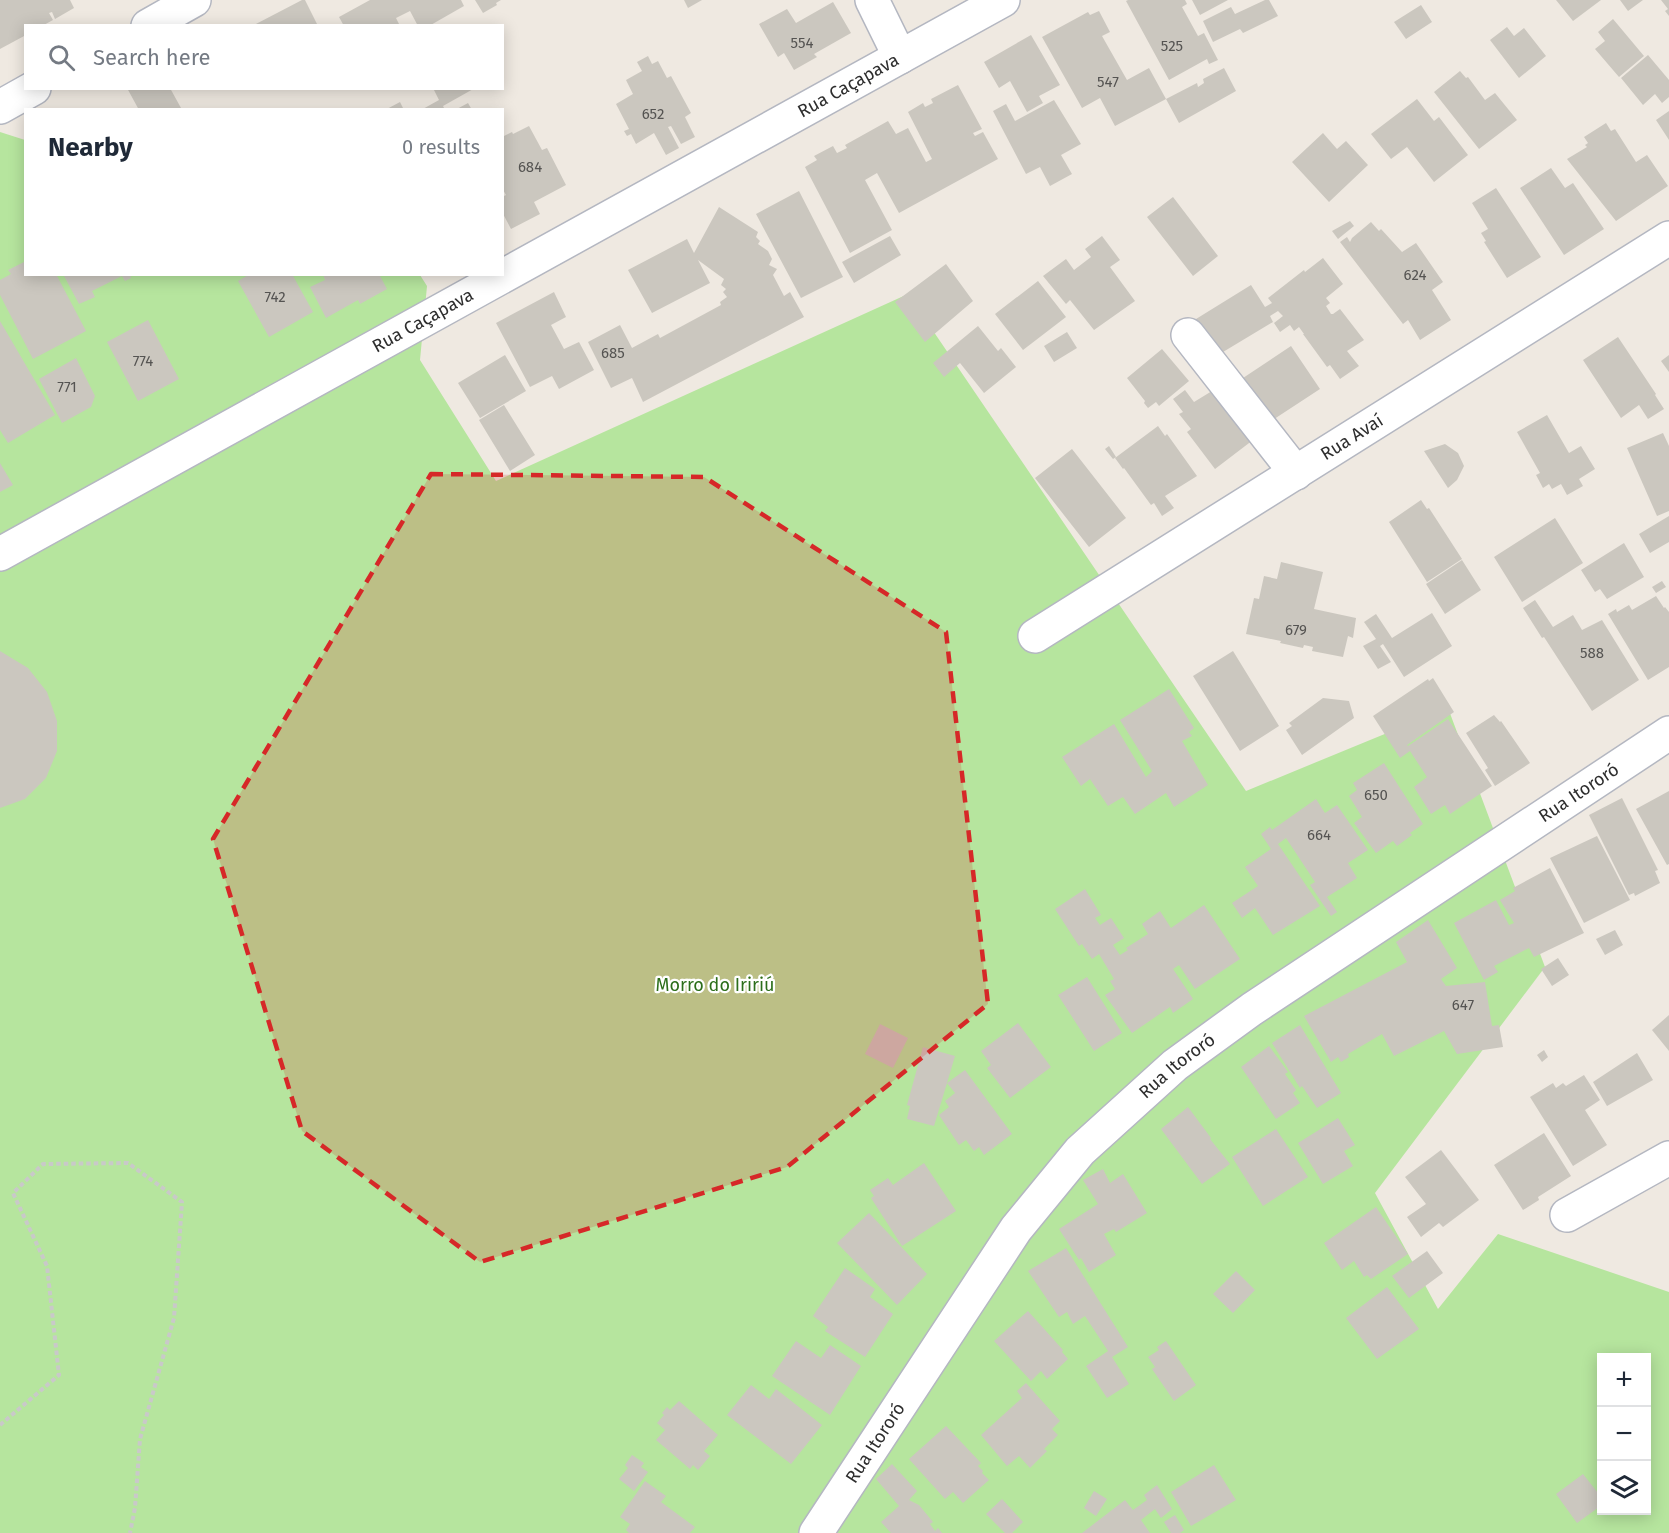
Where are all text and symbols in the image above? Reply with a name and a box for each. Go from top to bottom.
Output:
search box [24,24,504,90]
house number: 554 [791,34,813,52]
house number: 525 [1161,37,1183,55]
icon: search [45,41,78,74]
text: Search here [93,44,211,71]
street label: Rua Caçapava [794,49,903,122]
house number: 547 [1097,73,1119,91]
house number: 652 [642,105,664,123]
text: Nearby [48,132,133,163]
text: 0 results [402,135,480,159]
house number: 684 [518,158,542,176]
house number: 624 [1404,266,1426,284]
street label: Rua Caçapava [368,284,477,357]
house number: 742 [264,288,286,306]
house number: 685 [601,344,625,362]
house number: 774 [133,352,153,370]
house number: 771 [57,378,77,396]
street label: Rua Avaí [1316,409,1387,465]
house number: 679 [1285,621,1307,639]
house number: 588 [1580,644,1604,662]
street label: Rua Itororó [1534,758,1623,827]
house number: 650 [1364,786,1388,804]
house number: 664 [1307,826,1331,844]
park label: Morro do Iririú [655,974,775,996]
house number: 647 [1452,996,1474,1014]
street label: Rua Itororó [1134,1028,1219,1103]
map controls [1597,1353,1651,1515]
button: + [1597,1353,1651,1407]
street label: Rua Itororó [841,1398,910,1487]
button: − [1597,1407,1651,1461]
button: layers [1597,1461,1651,1515]

